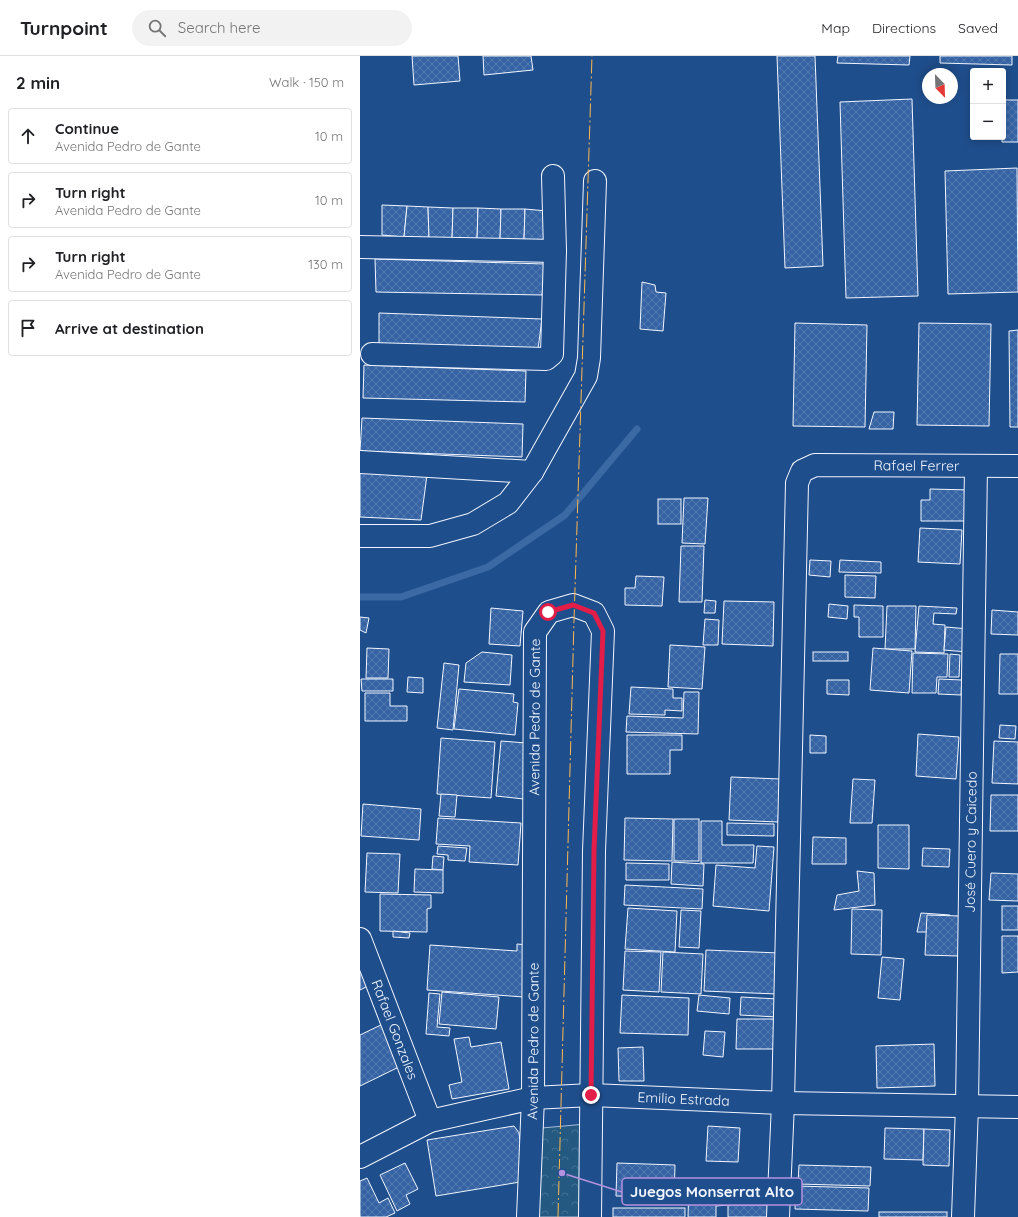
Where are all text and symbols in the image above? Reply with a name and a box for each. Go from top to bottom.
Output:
search box [132,10,412,46]
text: Turnpoint [20,16,108,40]
icon: search [146,17,168,39]
text: Search here [178,18,261,37]
text: Map [821,19,850,37]
text: Directions [872,19,936,37]
text: Saved [958,19,998,37]
north arrow [922,68,958,104]
map controls [970,68,1006,140]
button: + [970,68,1006,104]
text: 2 min [16,72,60,93]
text: Walk · 150 m [269,74,344,90]
button: − [970,104,1006,140]
text: Continue [55,119,119,138]
icon: ahead [17,125,39,147]
text: 10 m [315,128,343,144]
text: Avenida Pedro de Gante [55,138,201,154]
text: Turn right [55,183,126,202]
icon: right [17,189,39,211]
text: 10 m [315,192,343,208]
text: Avenida Pedro de Gante [55,202,201,218]
text: Turn right [55,247,126,266]
icon: right [17,253,39,275]
text: 130 m [308,256,343,272]
text: Avenida Pedro de Gante [55,266,201,282]
icon: arrive [17,317,39,339]
text: Arrive at destination [55,319,204,338]
street label: Rafael Ferrer [873,456,960,475]
route start [539,603,557,621]
street label: Avenida Pedro de Gante [525,638,544,796]
street label: José Cuero y Caicedo [961,771,981,913]
street label: Avenida Pedro de Gante [523,962,543,1120]
street label: Rafael Gonzales [367,977,422,1082]
route end [582,1086,600,1104]
street label: Emilio Estrada [637,1088,730,1110]
callout: Juegos Monserrat Alto [622,1178,802,1205]
text: Juegos Monserrat Alto [630,1182,794,1201]

